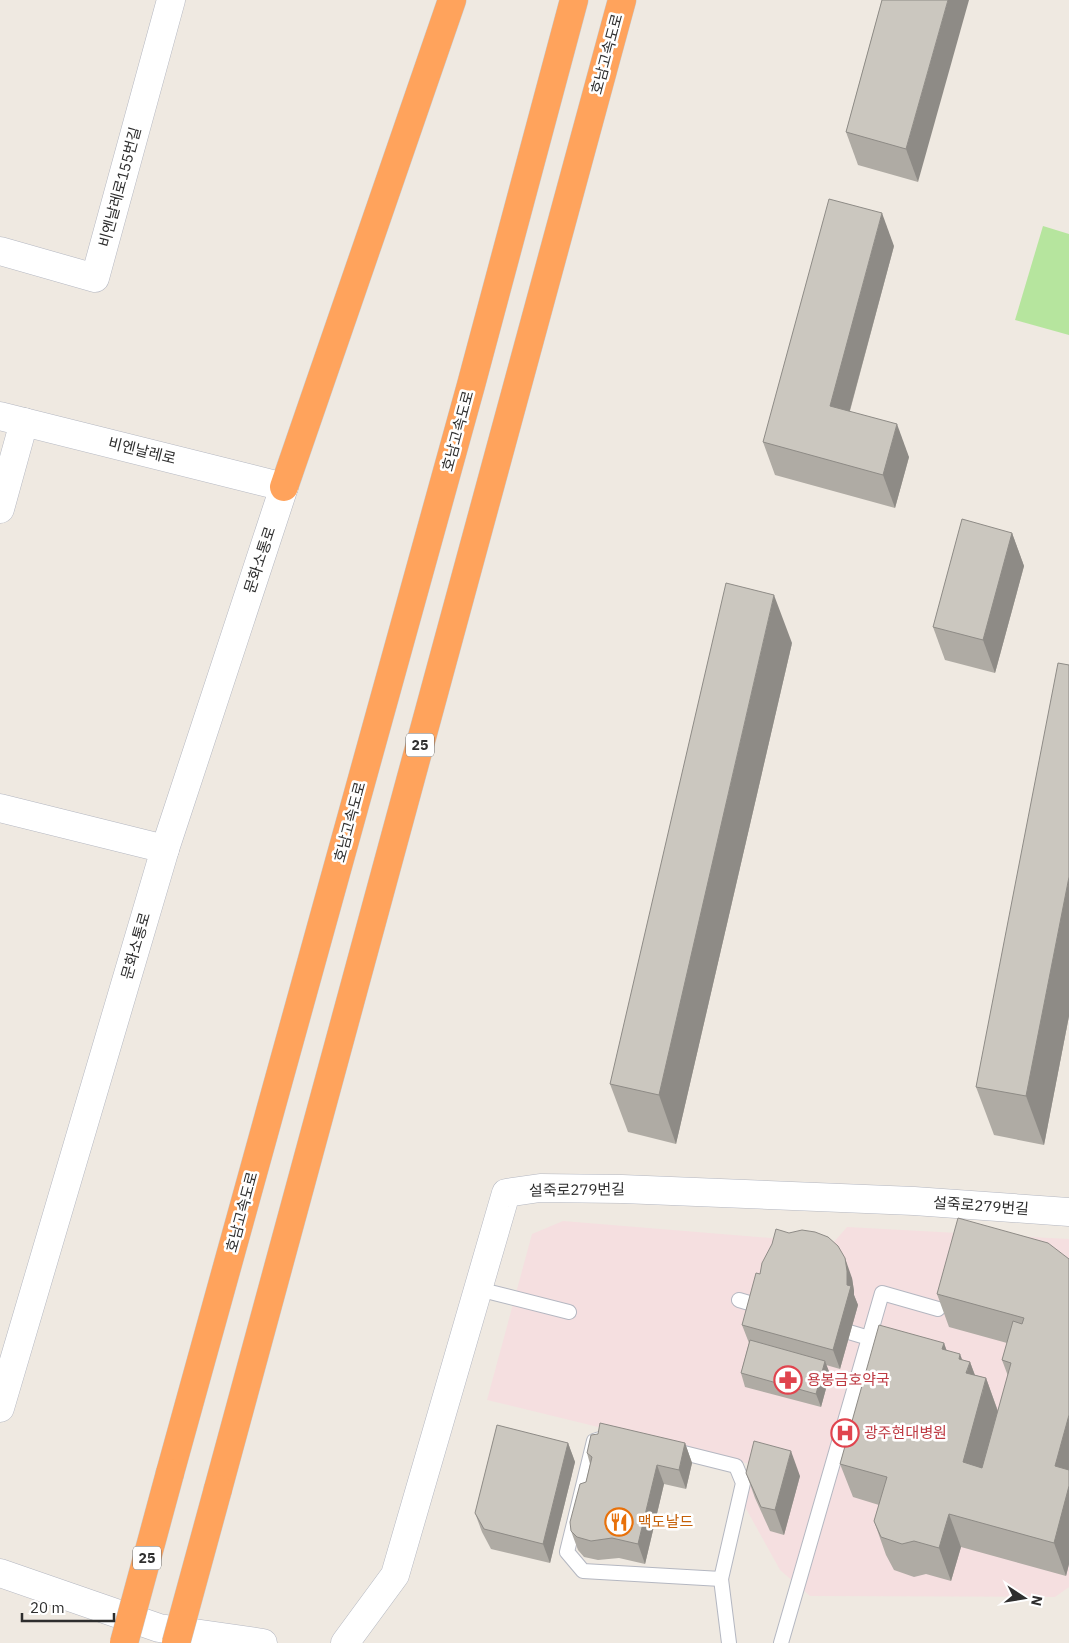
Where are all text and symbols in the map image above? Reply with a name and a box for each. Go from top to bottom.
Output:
street label: 호남고속도로 [587,11,626,96]
street label: 비엔날레로155번길 [94,125,145,249]
street label: 호남고속도로 [438,388,477,473]
street label: 비엔날레로 [106,433,178,468]
street label: 문화소통로 [240,524,279,596]
road number: 25 [406,734,434,756]
street label: 호남고속도로 [330,779,369,864]
street label: 문화소통로 [117,910,154,982]
street label: 호남고속도로 [222,1169,261,1254]
street label: 설죽로279번길 [529,1179,625,1200]
street label: 설죽로279번길 [932,1193,1030,1218]
pharmacy icon: 용봉금호약국 [773,1365,803,1395]
place label: 용봉금호약국 [807,1370,890,1389]
hospital icon: 광주현대병원 [830,1418,860,1448]
place label: 광주현대병원 [864,1423,947,1442]
restaurant icon: 맥도날드 [604,1507,634,1537]
place label: 맥도날드 [638,1512,693,1531]
road number: 25 [133,1546,161,1570]
north arrow [999,1573,1049,1623]
scale bar [22,1590,115,1622]
text: N [1027,1594,1047,1608]
text: 20 m [30,1598,65,1617]

